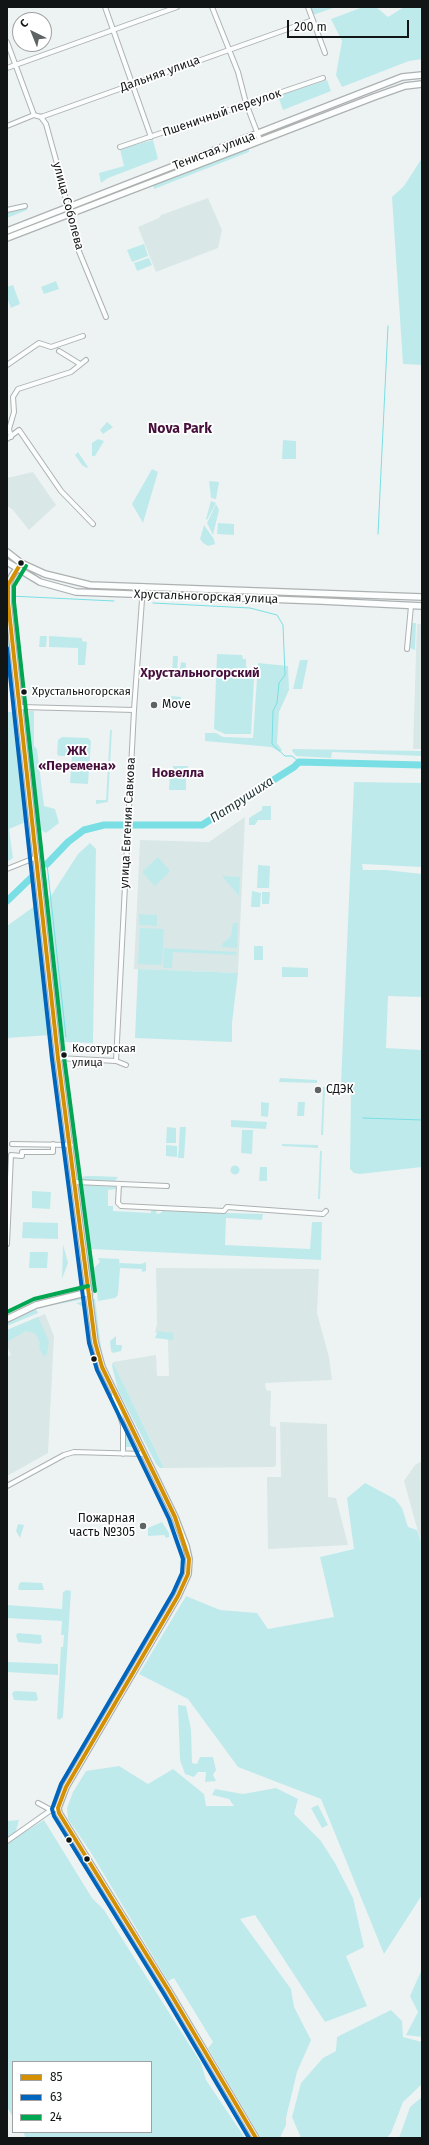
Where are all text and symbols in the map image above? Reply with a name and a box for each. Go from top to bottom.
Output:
north arrow [12,12,52,52]
scale bar [289,12,411,38]
text: С [17,17,31,31]
text: 200 m [294,20,327,34]
street label: Дальняя улица [118,53,202,95]
street label: Пшеничный переулок [161,86,283,140]
street label: Тенистая улица [171,129,257,173]
street label: улица Соболева [49,160,87,252]
district label: Nova Park [148,421,212,437]
unlabelled marker [16,558,26,568]
street label: Хрустальногорская улица [134,587,278,607]
district label: Хрустальногорский [140,665,260,681]
place label: Хрустальногорская [32,685,131,699]
marker: Хрустальногорская [19,687,29,697]
place label: Move [162,698,191,712]
marker: Move [149,700,159,710]
district label: ЖК «Перемена» [38,743,116,774]
street label: улица Евгения Савкова [117,757,139,889]
district label: Новелла [152,765,204,781]
water label: Патрушиха [207,774,277,826]
place label: Косотурская улица [72,1042,136,1068]
marker: Косотурская улица [59,1050,69,1060]
place label: СДЭК [326,1083,354,1097]
marker: СДЭК [313,1085,323,1095]
unlabelled marker [89,1354,99,1364]
place label: Пожарная часть №305 [69,1512,135,1540]
marker: Пожарная часть №305 [138,1521,148,1531]
unlabelled marker [64,1835,74,1845]
unlabelled marker [82,1854,92,1864]
legend [12,2061,152,2133]
text: 85 [50,2070,63,2084]
text: 63 [50,2090,62,2104]
text: 24 [50,2110,62,2124]

